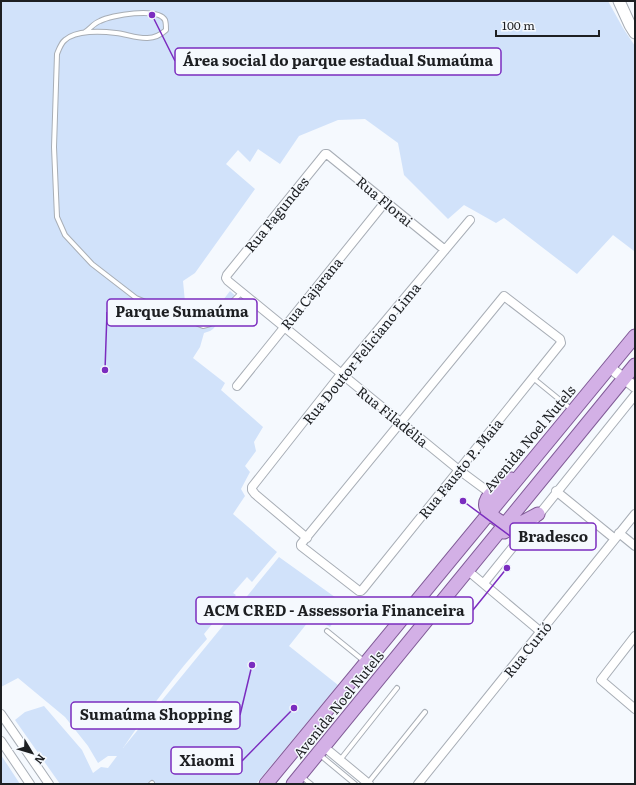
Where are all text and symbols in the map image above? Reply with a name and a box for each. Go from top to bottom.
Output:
scale bar [496,12,599,38]
text: 100 m [502,16,535,34]
callout: Área social do parque estadual Sumaúma [175,48,501,75]
text: Área social do parque estadual Sumaúma [183,48,494,71]
street label: Rua Florai [352,171,418,231]
street label: Rua Fagundes [239,172,313,256]
street label: Rua Cajarana [276,252,347,334]
street label: Rua Doutor Feliciano Lima [297,277,425,428]
callout: Parque Sumaúma [107,299,257,326]
text: Parque Sumaúma [115,299,249,322]
street label: Avenida Noel Nutels [478,380,580,496]
street label: Rua Filadélia [353,381,433,451]
street label: Rua Fausto P. Maia [413,413,507,523]
callout: Bradesco [510,523,596,550]
text: Bradesco [518,524,588,547]
callout: ACM CRED - Assessoria Financeira [196,597,473,624]
text: ACM CRED - Assessoria Financeira [203,598,465,621]
street label: Rua Curió [498,617,556,681]
street label: Avenida Noel Nutels [288,646,388,762]
callout: Sumaúma Shopping [71,702,240,729]
text: Sumaúma Shopping [80,702,233,725]
north arrow [12,733,52,773]
callout: Xiaomi [171,747,242,774]
text: Xiaomi [179,748,235,771]
text: N [32,751,50,768]

